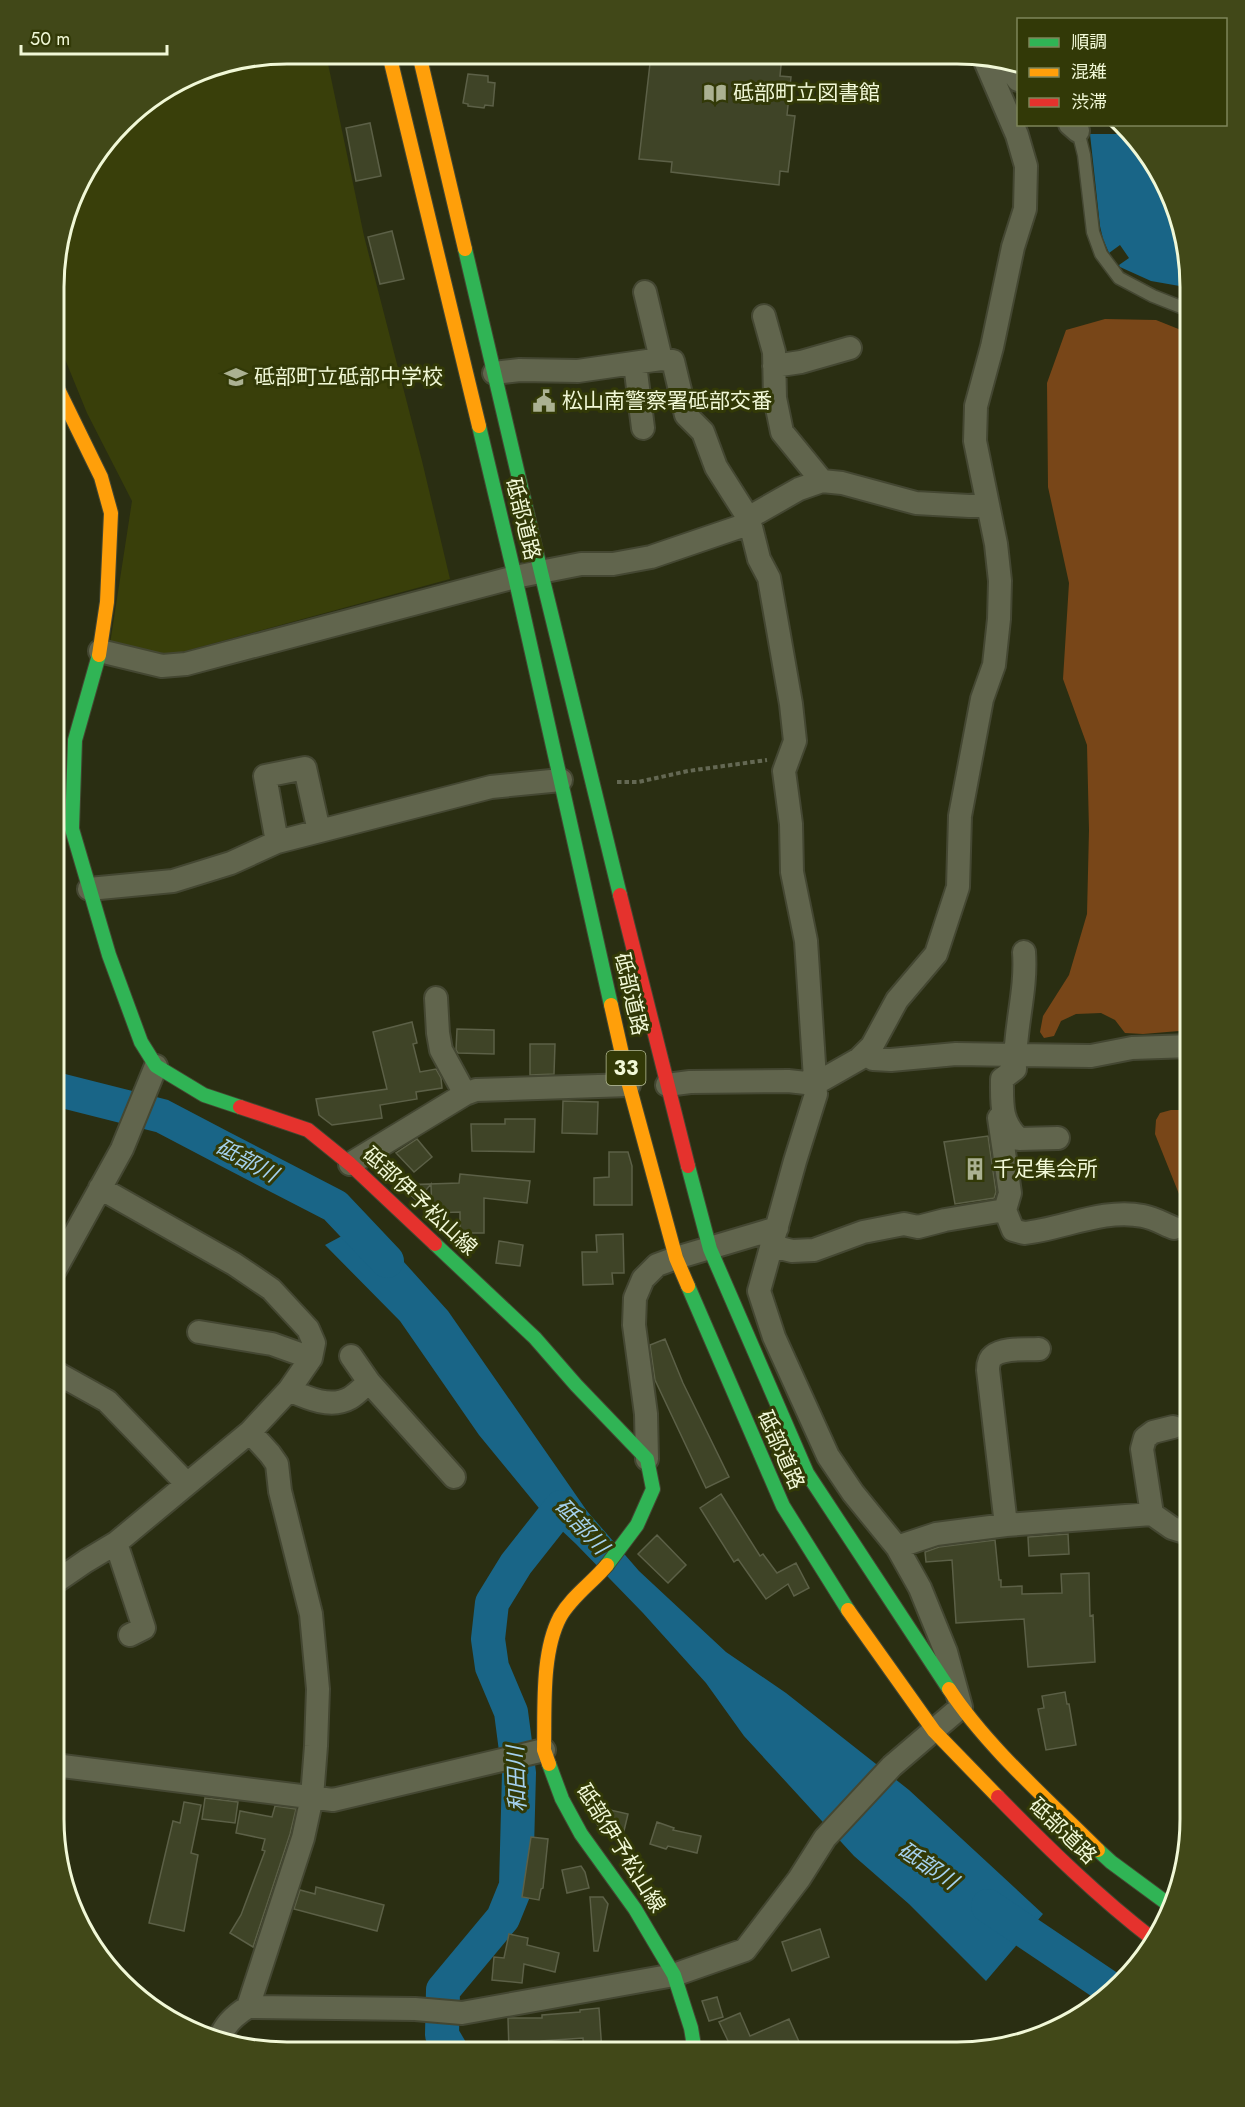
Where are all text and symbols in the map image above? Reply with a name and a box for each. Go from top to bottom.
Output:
scale bar [21,18,166,56]
legend [1017,18,1227,126]
text: 50 m [30,26,70,52]
text: 順調 [1071,29,1107,55]
text: 混雑 [1071,59,1107,85]
place label: 砥部町立図書館 [733,78,880,108]
library icon: 砥部町立図書館 [702,80,728,106]
text: 渋滞 [1071,89,1107,115]
place label: 砥部町立砥部中学校 [254,362,443,392]
school or university icon: 砥部町立砥部中学校 [223,364,249,390]
place label: 松山南警察署砥部交番 [562,386,772,416]
public building icon: 松山南警察署砥部交番 [531,388,557,414]
street label: 砥部道路 [498,475,548,563]
street label: 砥部道路 [607,950,655,1038]
road number: 33 [606,1051,646,1085]
water label: 砥部川 [210,1130,285,1191]
street label: 砥部伊予松山線 [356,1140,484,1262]
place label: 千足集会所 [993,1154,1098,1184]
building icon: 千足集会所 [962,1156,988,1182]
street label: 砥部道路 [750,1406,812,1494]
water label: 砥部川 [548,1491,618,1563]
water label: 和田川 [499,1743,533,1813]
street label: 砥部伊予松山線 [569,1778,673,1918]
street label: 砥部道路 [1022,1791,1104,1871]
water label: 砥部川 [892,1833,966,1898]

